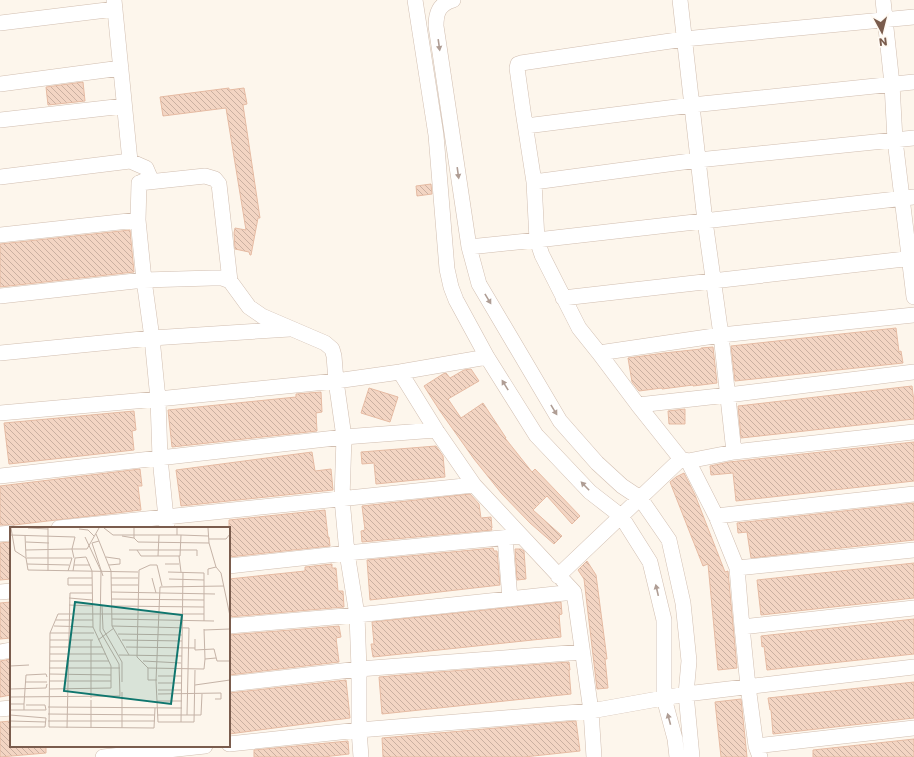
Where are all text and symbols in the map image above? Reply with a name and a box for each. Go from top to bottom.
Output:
north arrow [862,12,902,52]
text: N [878,33,888,50]
one-way arrow [436,38,442,51]
one-way arrow [455,167,461,179]
one-way arrow [484,293,491,305]
one-way arrow [501,380,509,390]
one-way arrow [550,404,557,416]
one-way arrow [581,481,590,492]
inset map [10,527,230,747]
one-way arrow [653,584,659,597]
one-way arrow [666,713,672,725]

